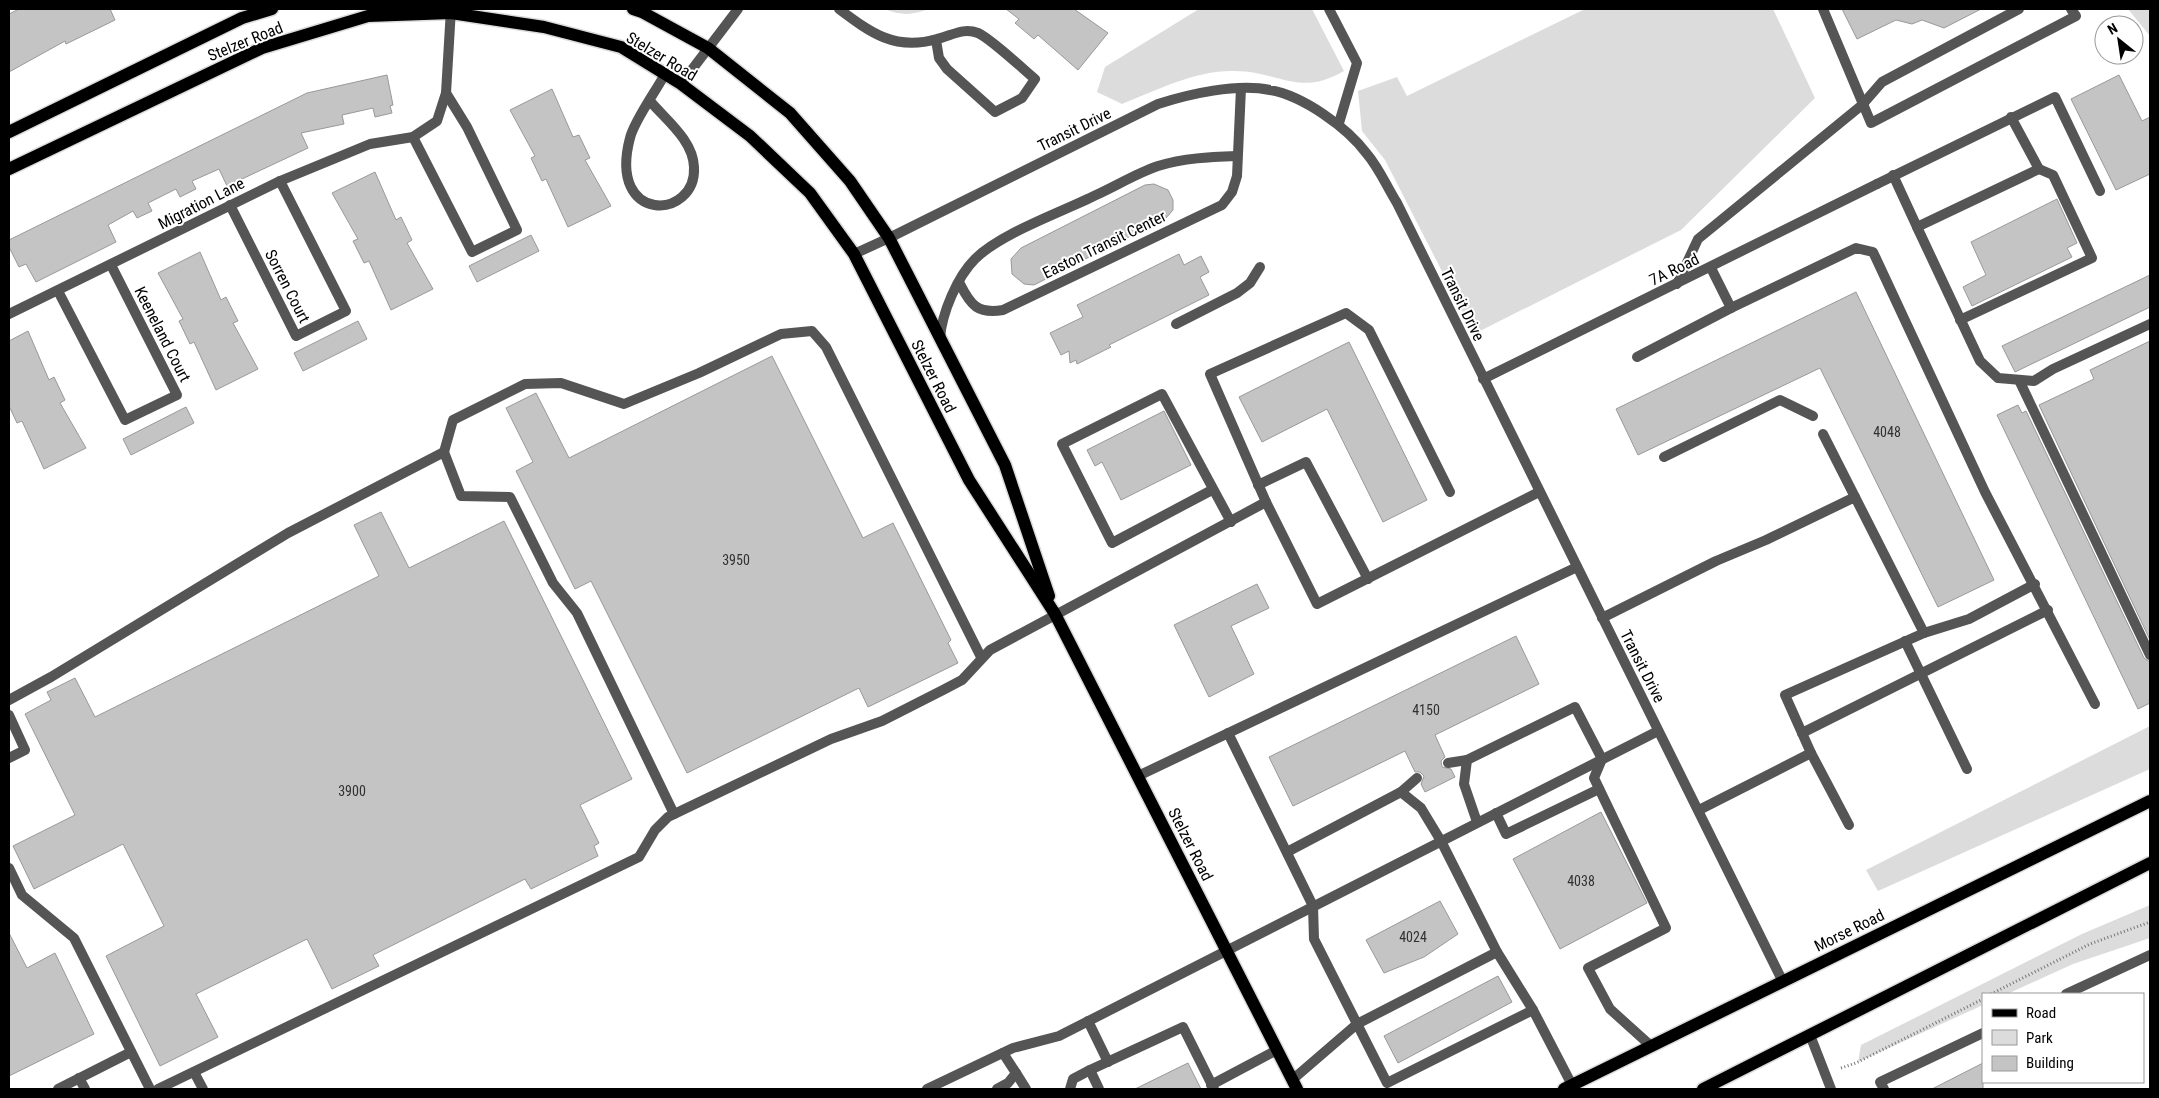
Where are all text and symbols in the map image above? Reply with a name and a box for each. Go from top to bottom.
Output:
north arrow [2094,15,2144,65]
street label: Stelzer Road [205,18,286,65]
text: N [2105,20,2120,38]
street label: Stelzer Road [623,28,701,85]
street label: Transit Drive [1035,104,1114,155]
street label: Migration Lane [155,174,248,233]
street label: Easton Transit Center [1039,206,1169,283]
street label: Sorren Court [261,246,314,326]
street label: 7A Road [1646,249,1702,290]
street label: Transit Drive [1437,265,1488,344]
street label: Keeneland Court [130,283,195,385]
street label: Stelzer Road [907,337,960,416]
house number: 4048 [1873,424,1901,440]
house number: 3950 [722,552,750,568]
street label: Transit Drive [1616,627,1669,706]
house number: 4150 [1412,702,1440,718]
house number: 3900 [338,783,366,799]
street label: Stelzer Road [1164,805,1217,884]
house number: 4038 [1567,873,1595,889]
street label: Morse Road [1811,905,1887,956]
house number: 4024 [1399,929,1427,945]
legend [1982,993,2144,1083]
text: Road [2026,1004,2056,1022]
text: Park [2026,1029,2053,1047]
text: Building [2026,1054,2074,1072]

